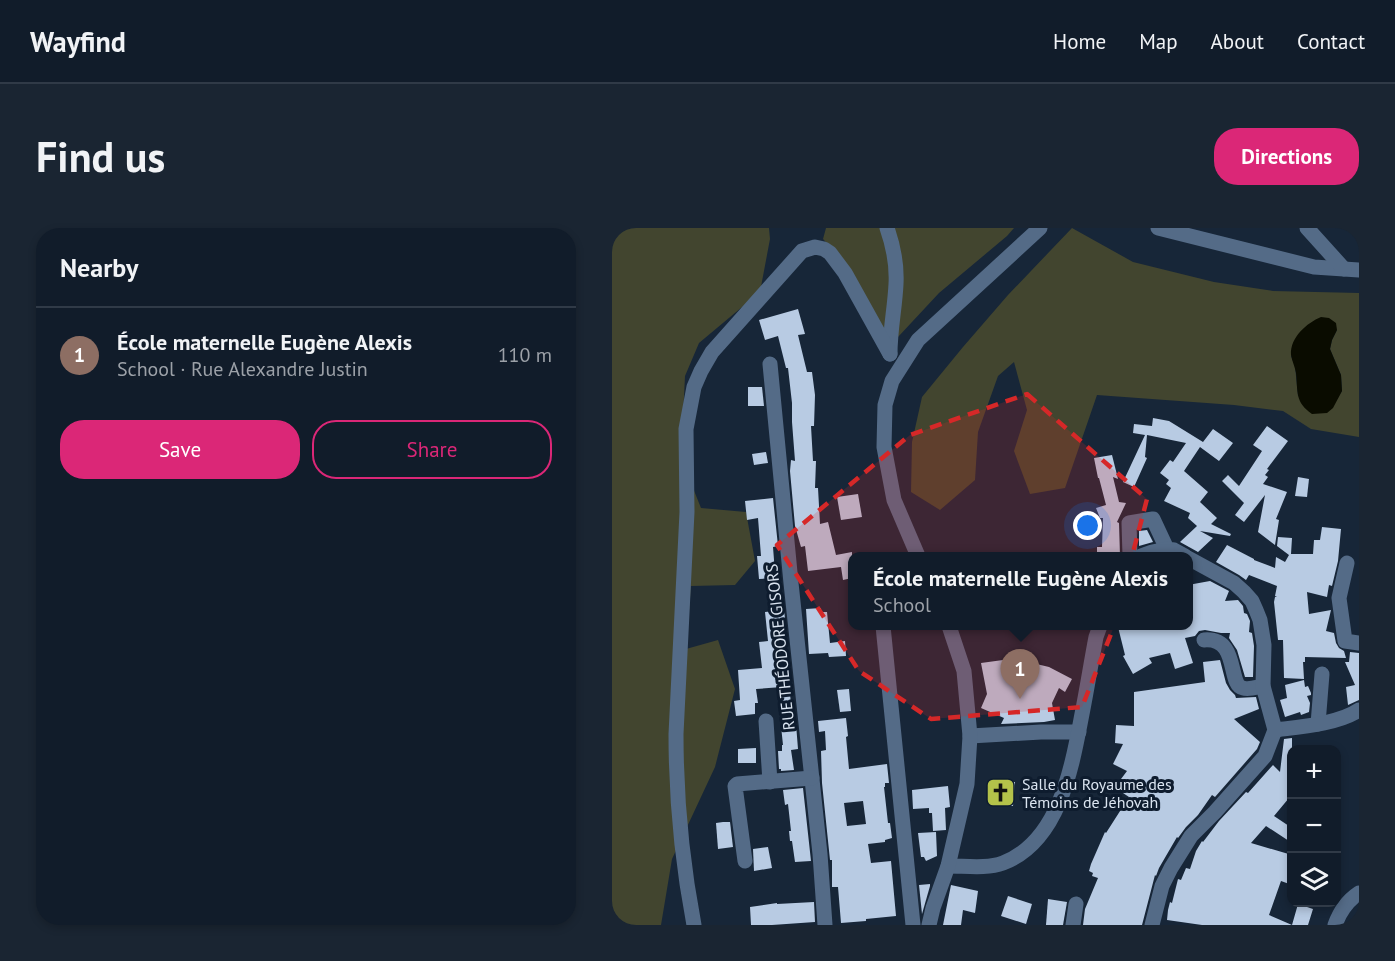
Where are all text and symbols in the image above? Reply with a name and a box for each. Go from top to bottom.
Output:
text: Wayfind [30,23,126,60]
text: Home [1053,28,1106,55]
text: Map [1139,28,1178,55]
text: About [1211,28,1264,55]
text: Contact [1297,28,1365,55]
button: Directions [1214,128,1359,185]
text: Find us [36,129,165,184]
text: Nearby [60,251,138,284]
text: École maternelle Eugène Alexis [117,328,412,356]
text: 1 [74,342,85,368]
text: 110 m [498,342,552,368]
text: School · Rue Alexandre Justin [117,356,368,382]
button: Save [60,420,300,479]
button: Share [312,420,552,479]
your location [1073,511,1102,540]
popup [848,552,1193,630]
street label: RUE THÉODORE GISORS [761,563,799,731]
text: École maternelle Eugène Alexis [873,564,1168,592]
text: School [873,592,931,618]
pin: 1 [1000,650,1040,699]
map controls [1287,745,1341,907]
button: + [1287,745,1341,799]
place label: Salle du Royaume des Témoins de Jéhovah [1022,774,1172,812]
church icon: Salle du Royaume des Témoins de Jéhovah [985,777,1017,809]
button: − [1287,799,1341,853]
button: layers [1287,853,1341,907]

